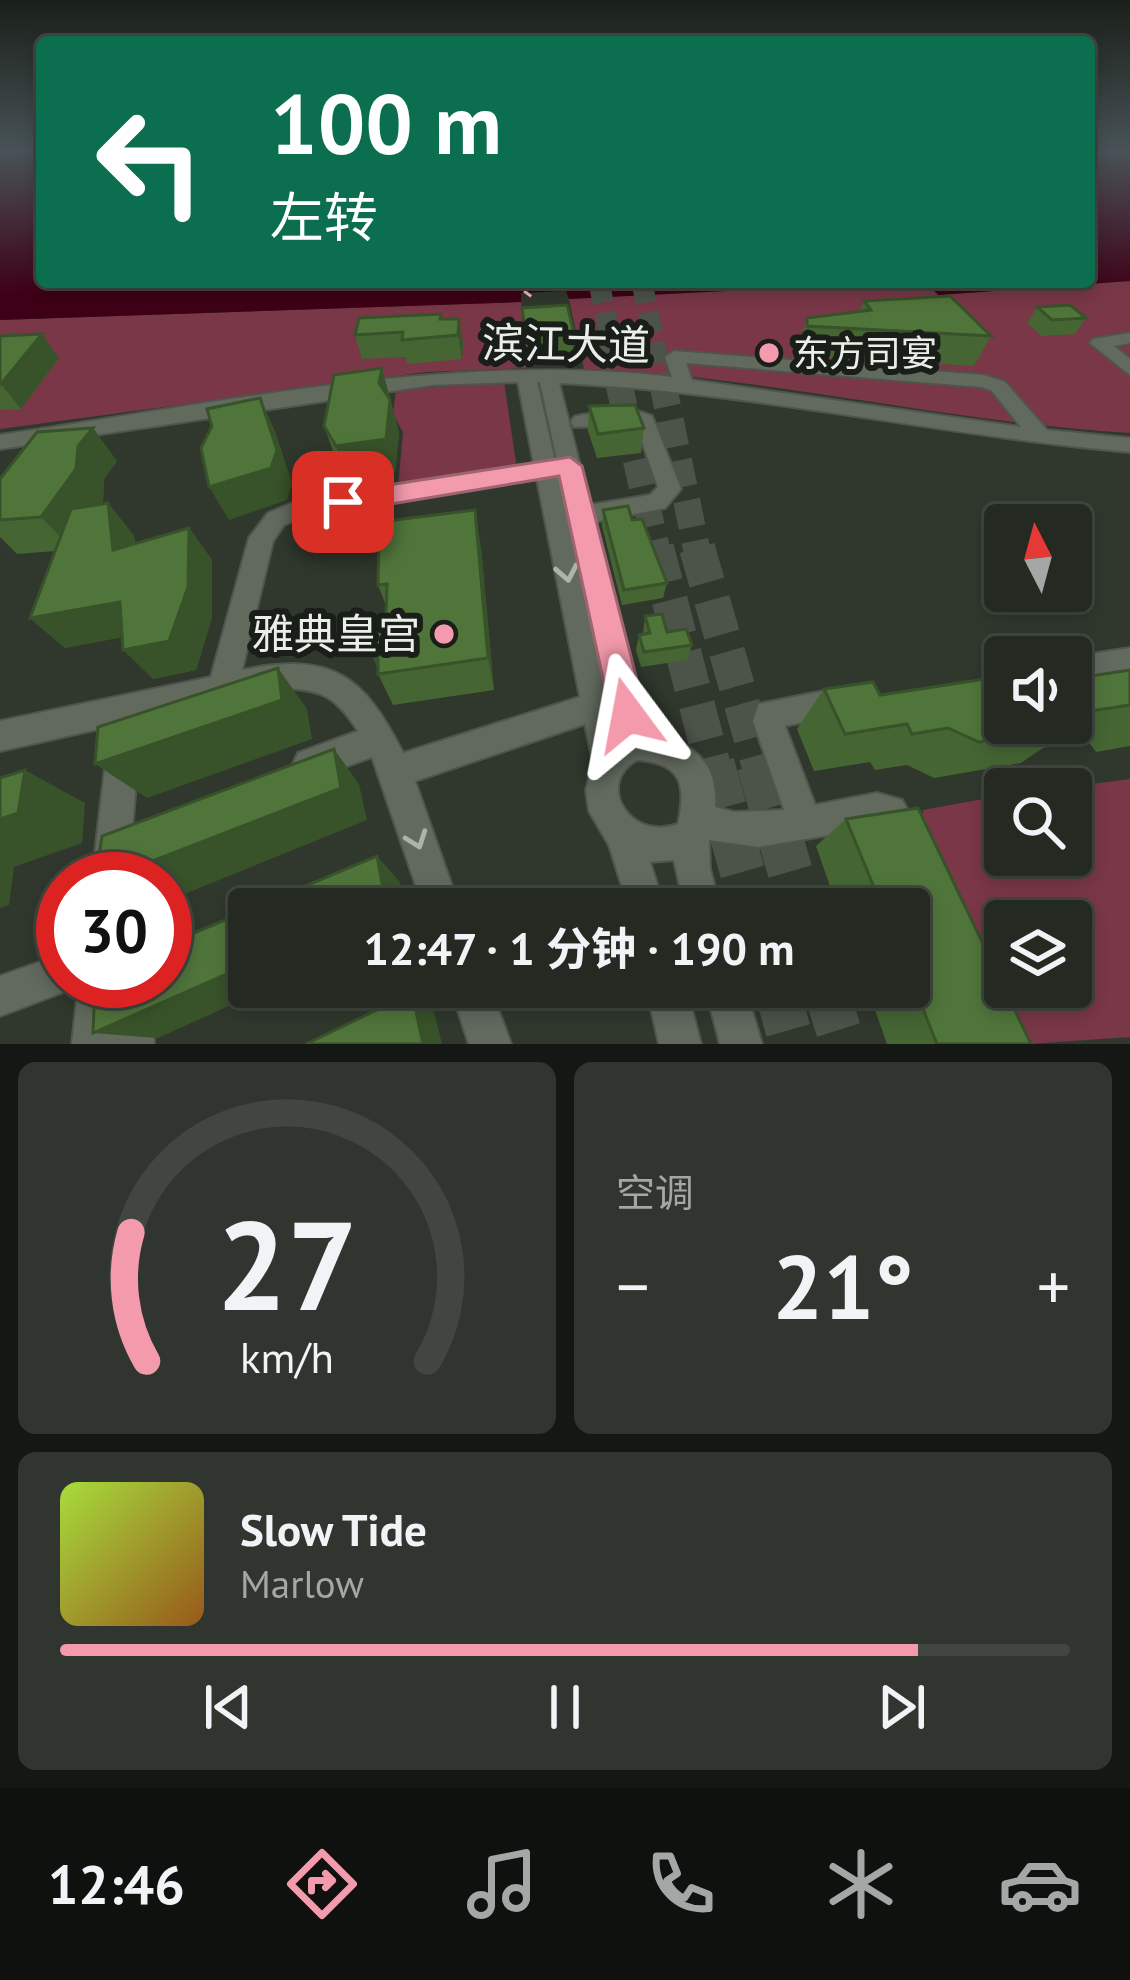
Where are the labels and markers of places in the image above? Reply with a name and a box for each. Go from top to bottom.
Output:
place label: 东方司宴 [793,329,937,376]
marker: 东方司宴 [756,340,782,366]
pin [292,451,394,553]
place label: 雅典皇宫 [252,606,420,661]
marker: 雅典皇宫 [431,621,457,647]

